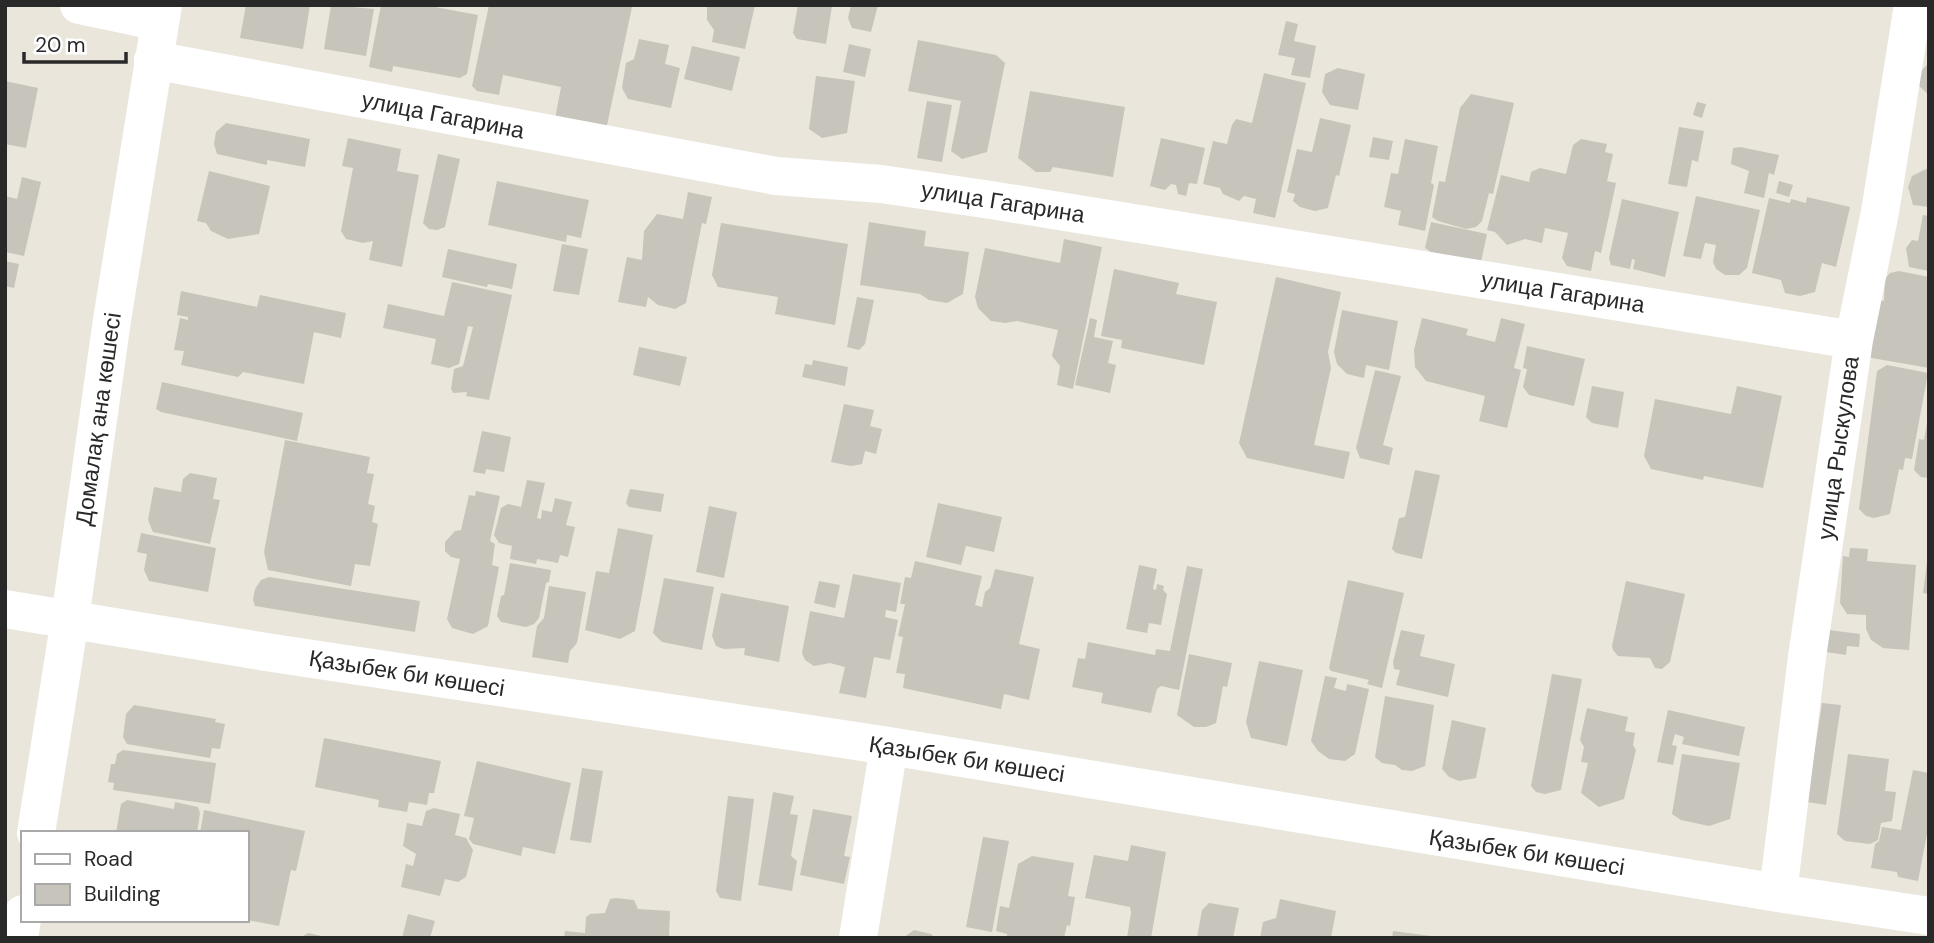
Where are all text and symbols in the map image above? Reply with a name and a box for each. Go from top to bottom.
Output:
scale bar [24,21,126,65]
text: 20 m [35,31,86,59]
street label: улица Гагарина [359,85,527,146]
street label: улица Гагарина [919,174,1087,230]
street label: улица Гагарина [1479,264,1647,320]
street label: Домалақ ана көшесі [68,311,128,527]
street label: улица Рыскулова [1810,354,1866,542]
street label: Қазыбек би көшесі [307,643,507,703]
street label: Қазыбек би көшесі [867,729,1067,789]
street label: Қазыбек би көшесі [1427,822,1627,882]
legend [21,831,248,922]
text: Road [84,845,133,873]
text: Building [84,880,161,908]

